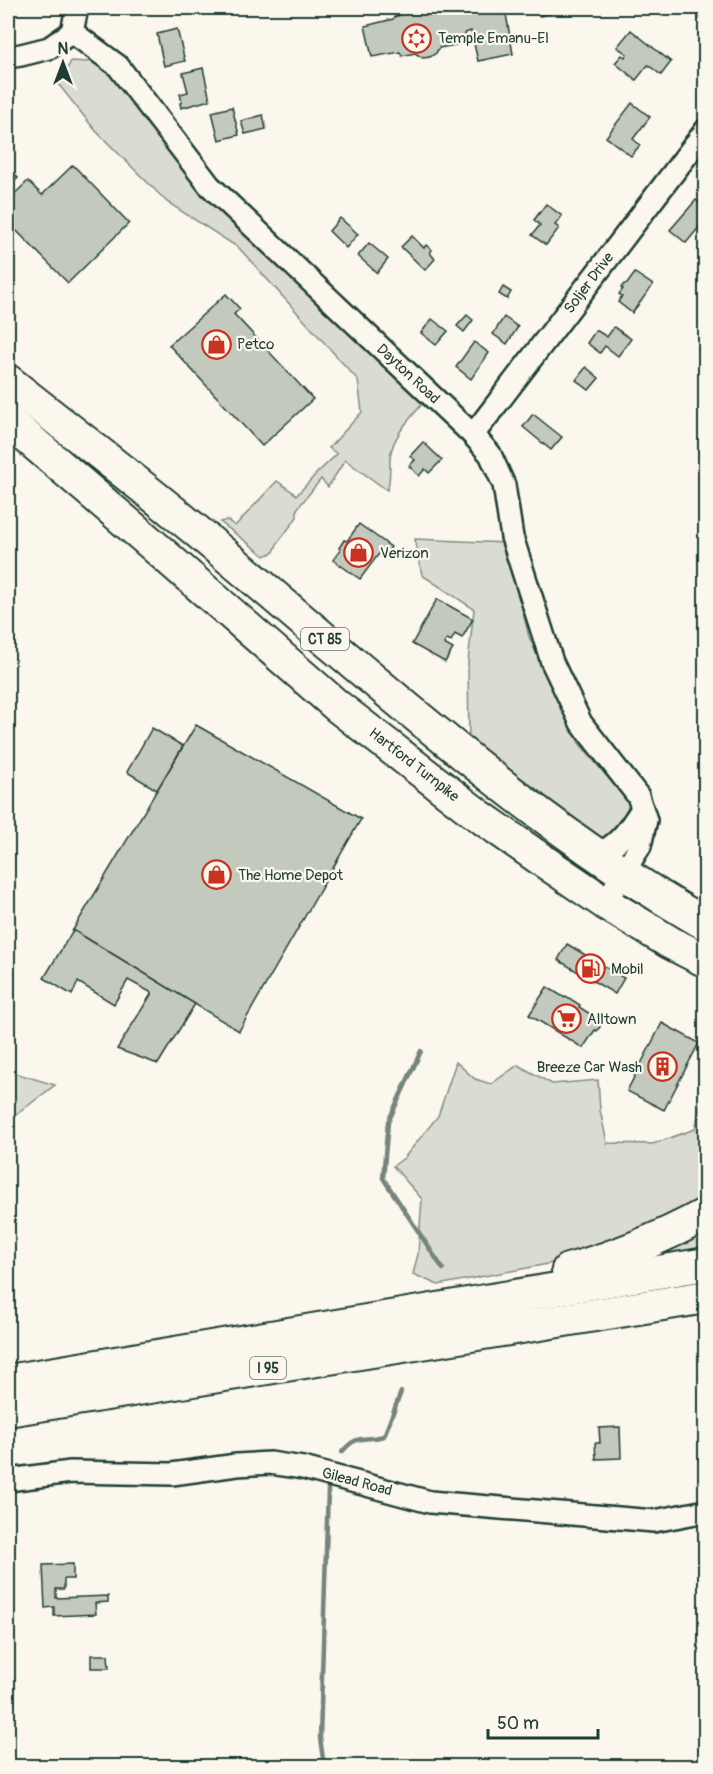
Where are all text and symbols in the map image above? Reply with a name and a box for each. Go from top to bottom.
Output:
synagogue icon: Temple Emanu-El [401,22,433,54]
place label: Temple Emanu-El [438,29,549,48]
north arrow [33,33,93,93]
text: N [58,39,69,59]
street label: Soljer Drive [560,248,619,317]
shop icon: Petco [200,328,232,360]
place label: Petco [237,335,274,354]
street label: Dayton Road [372,340,444,408]
shop icon: Verizon [343,537,375,569]
place label: Verizon [380,544,429,563]
road number: CT 85 [301,628,349,650]
street label: Hartford Turnpike [365,724,463,807]
shop icon: The Home Depot [201,859,233,891]
place label: The Home Depot [238,866,344,885]
fuel station icon: Mobil [574,953,606,985]
place label: Mobil [611,960,643,979]
supermarket icon: Alltown [550,1003,582,1035]
place label: Alltown [587,1010,636,1029]
building icon: Breeze Car Wash [647,1051,679,1083]
place label: Breeze Car Wash [537,1058,642,1077]
road number: I 95 [250,1357,286,1379]
street label: Gilead Road [320,1463,394,1501]
scale bar [488,1702,598,1740]
text: 50 m [497,1712,539,1735]

